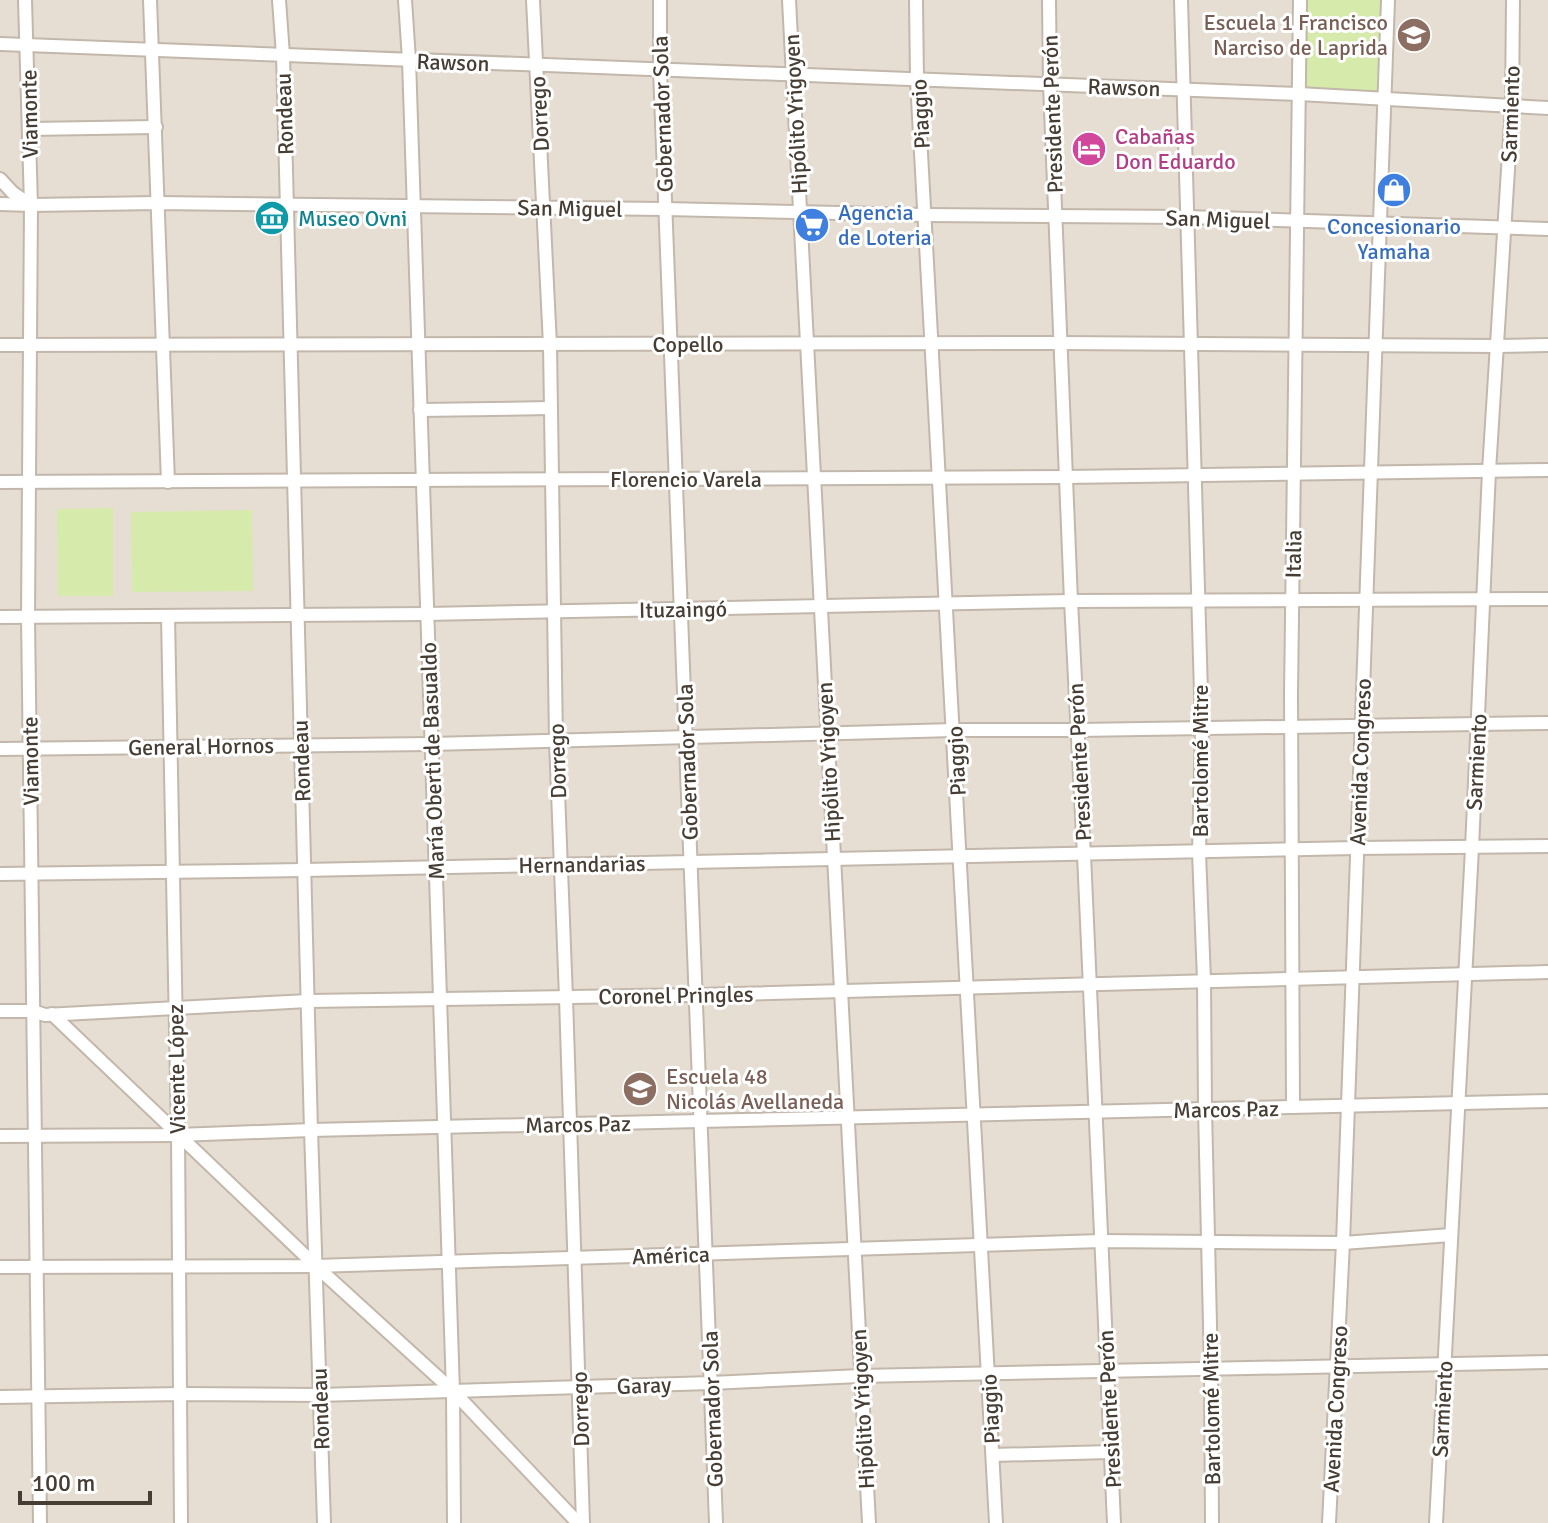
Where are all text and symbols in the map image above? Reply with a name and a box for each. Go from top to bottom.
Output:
place label: Escuela 1 Francisco Narciso de Laprida [1203,9,1388,61]
school or university icon: Escuela 1 Francisco Narciso de Laprida [1395,16,1433,54]
street label: Hipólito Yrigoyen [778,33,813,195]
street label: Presidente Perón [1036,34,1069,194]
street label: Gobernador Sola [646,35,679,193]
street label: Rawson [416,48,490,77]
street label: Sarmiento [1495,65,1526,163]
street label: Viamonte [15,69,44,159]
street label: Rondeau [270,72,299,156]
street label: Rawson [1087,73,1161,102]
street label: Dorrego [524,76,555,152]
street label: Piaggio [905,78,936,150]
place label: Cabañas Don Eduardo [1115,123,1236,175]
hotel icon: Cabañas Don Eduardo [1070,130,1108,168]
shop icon: Concesionario Yamaha [1375,171,1413,209]
street label: San Miguel [517,194,623,223]
museum icon: Museo Ovni [253,199,291,237]
place label: Agencia de Loteria [838,199,932,251]
street label: San Miguel [1165,204,1271,235]
place label: Museo Ovni [298,205,407,232]
supermarket icon: Agencia de Loteria [793,206,831,244]
place label: Concesionario Yamaha [1327,213,1461,265]
street label: Copello [652,331,724,358]
street label: Florencio Varela [610,466,762,493]
street label: Italia [1280,529,1307,579]
street label: Ituzaingó [639,595,727,624]
street label: María Oberti de Basualdo [415,642,450,880]
street label: Avenida Congreso [1344,678,1377,846]
street label: Hipólito Yrigoyen [811,681,846,843]
street label: Presidente Perón [1062,682,1097,842]
street label: Gobernador Sola [671,683,704,841]
street label: Bartolomé Mitre [1187,684,1214,838]
street label: Sarmiento [1460,713,1493,811]
street label: Viamonte [16,716,45,806]
street label: Rondeau [287,719,316,803]
street label: Dorrego [543,723,572,799]
street label: Piaggio [941,725,972,797]
street label: General Hornos [128,732,274,761]
street label: Hernandarias [518,850,646,879]
street label: Coronel Pringles [598,981,754,1010]
street label: Vicente López [162,1004,191,1134]
place label: Escuela 48 Nicolás Avellaneda [666,1063,844,1115]
school or university icon: Escuela 48 Nicolás Avellaneda [621,1070,659,1108]
street label: Marcos Paz [1173,1095,1279,1124]
street label: Marcos Paz [525,1110,631,1139]
street label: América [632,1241,710,1270]
street label: Avenida Congreso [1318,1325,1353,1493]
street label: Hipólito Yrigoyen [845,1328,880,1490]
street label: Presidente Perón [1092,1329,1127,1489]
street label: Gobernador Sola [696,1330,729,1488]
street label: Bartolomé Mitre [1197,1332,1226,1486]
street label: Sarmiento [1426,1360,1459,1458]
street label: Rondeau [306,1367,335,1451]
street label: Dorrego [566,1371,595,1447]
street label: Garay [616,1371,672,1400]
street label: Piaggio [975,1373,1006,1445]
scale bar [20,1455,150,1505]
text: 100 m [32,1468,95,1498]

